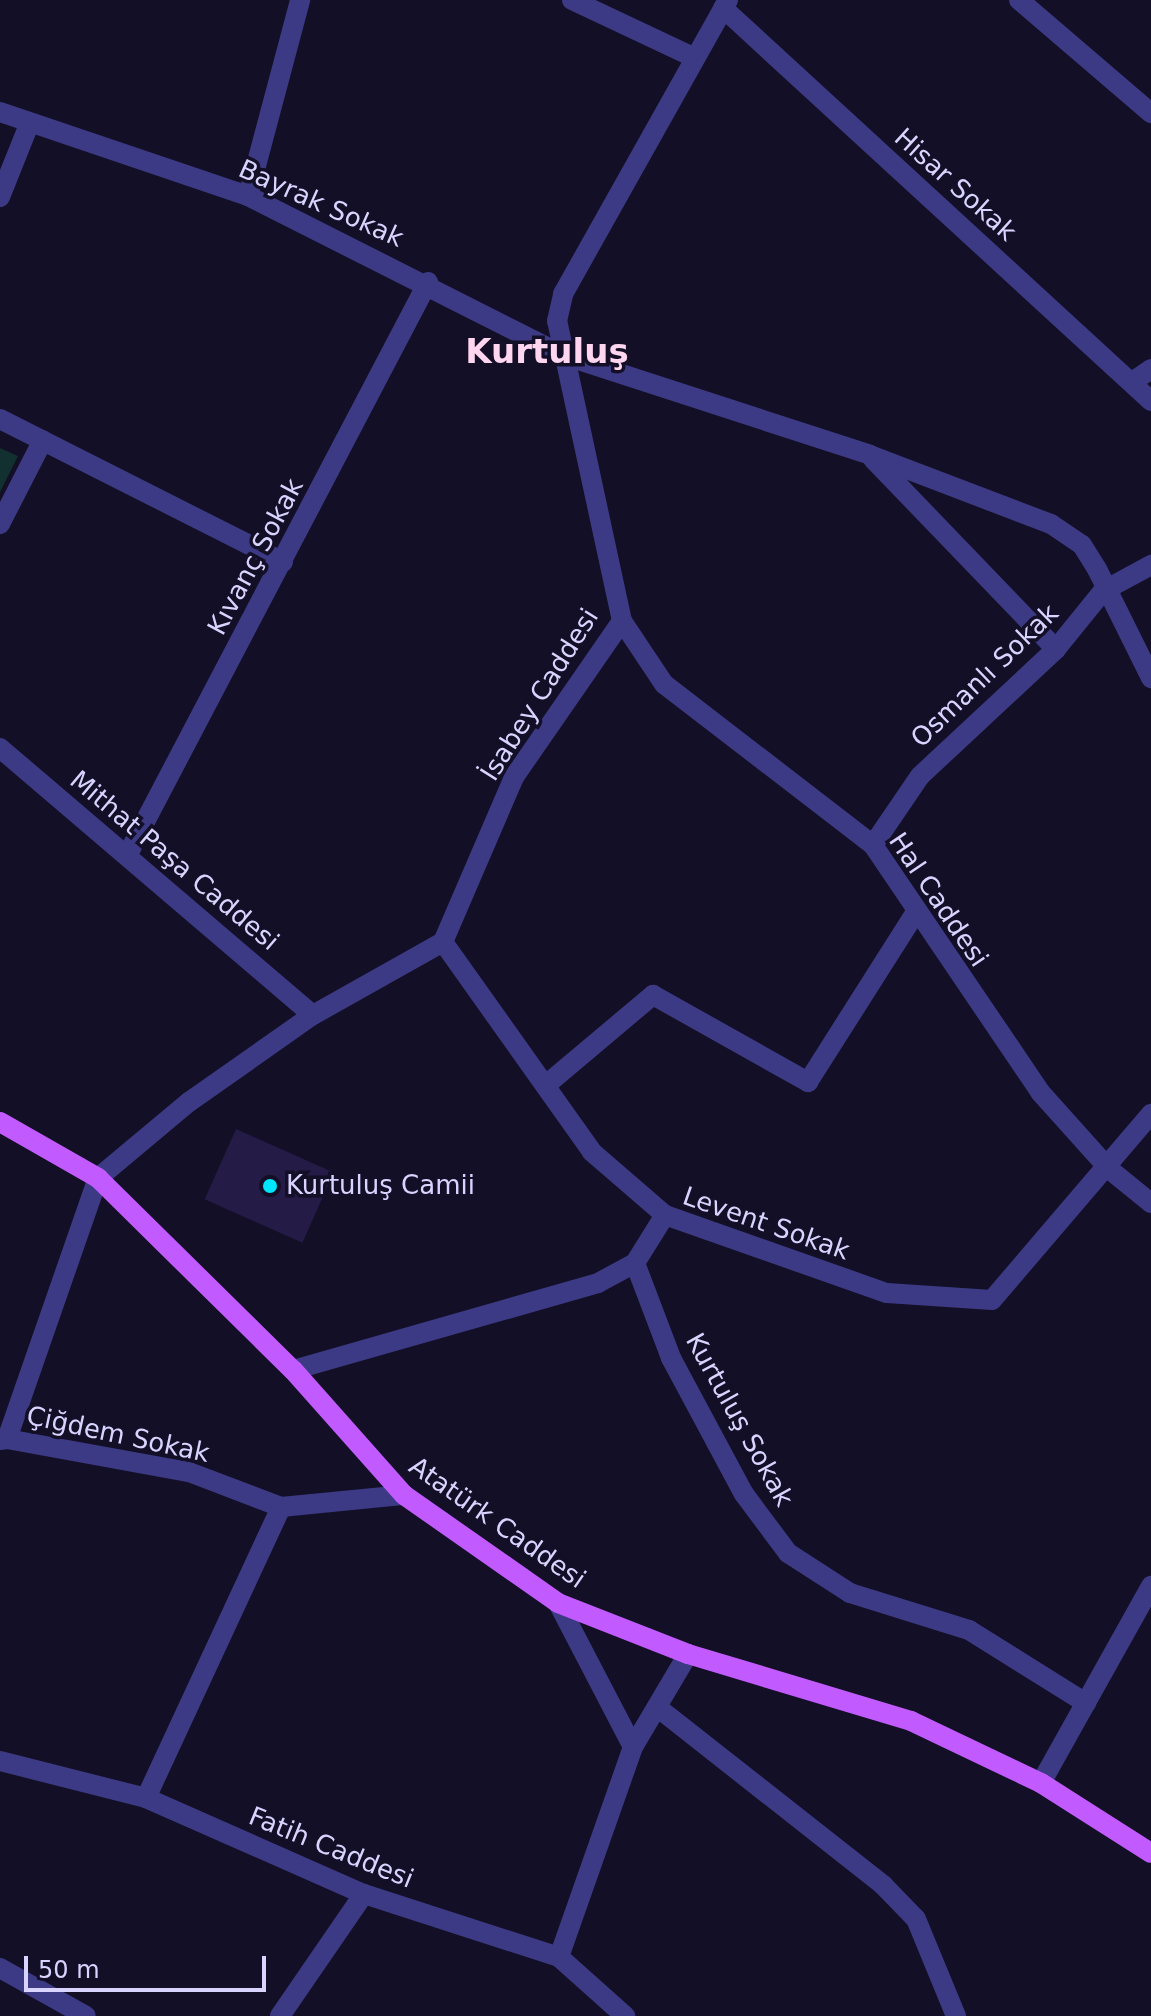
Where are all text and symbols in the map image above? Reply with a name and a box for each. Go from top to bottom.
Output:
street label: Hisar Sokak [888,122,1022,248]
street label: Bayrak Sokak [234,154,408,254]
district label: Kurtuluş [465,332,629,372]
street label: Kıvanç Sokak [202,473,310,641]
street label: Osmanlı Sokak [905,598,1065,754]
street label: İsabey Caddesi [475,603,605,787]
street label: Mithat Paşa Caddesi [63,765,285,957]
street label: Hal Caddesi [882,827,994,973]
place label: Kurtuluş Camii [286,1170,475,1202]
marker: Kurtuluş Camii [261,1177,279,1195]
street label: Levent Sokak [678,1181,854,1267]
street label: Kurtuluş Sokak [679,1328,799,1512]
street label: Çiğdem Sokak [24,1400,212,1470]
street label: Atatürk Caddesi [403,1451,591,1595]
street label: Fatih Caddesi [244,1801,418,1895]
scale bar [28,1940,270,1990]
text: 50 m [38,1956,100,1984]

